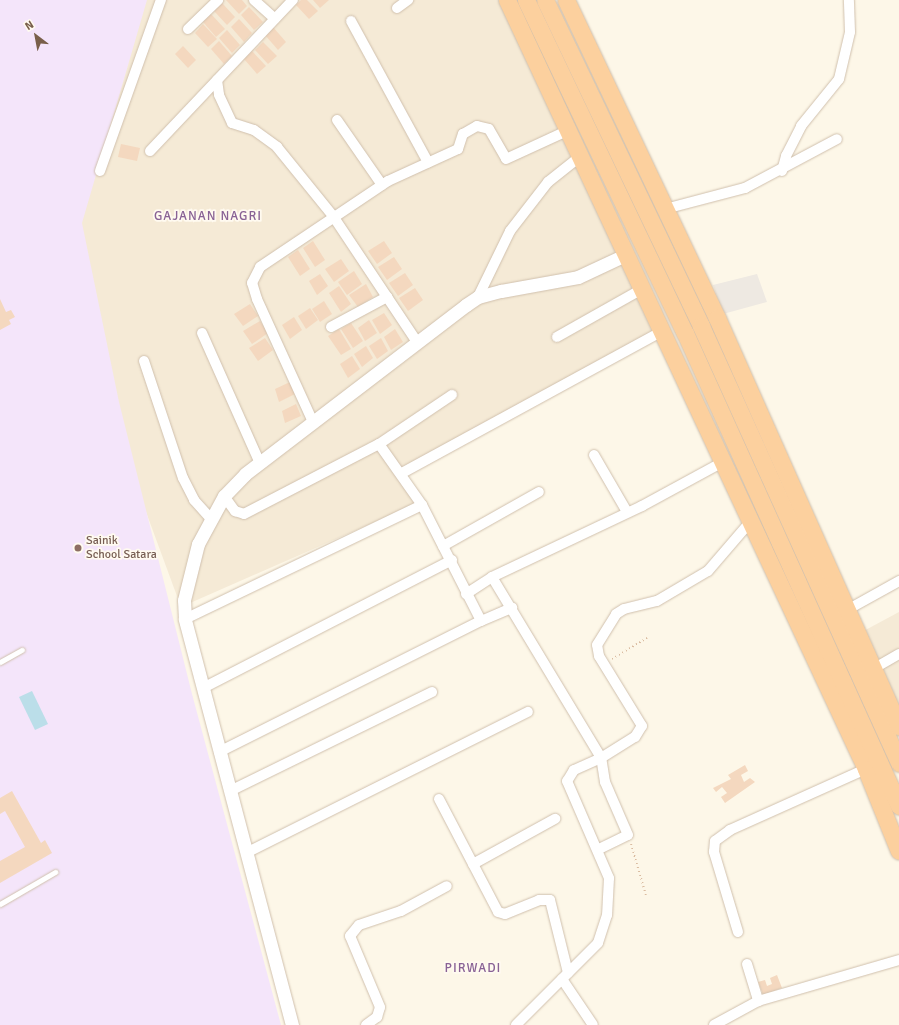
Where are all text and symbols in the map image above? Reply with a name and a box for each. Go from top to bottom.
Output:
north arrow [16,16,56,56]
text: N [23,18,36,33]
district label: GAJANAN NAGRI [154,208,262,224]
place label: Sainik School Satara [86,534,157,562]
marker: Sainik School Satara [73,543,83,553]
district label: PIRWADI [445,960,501,976]

